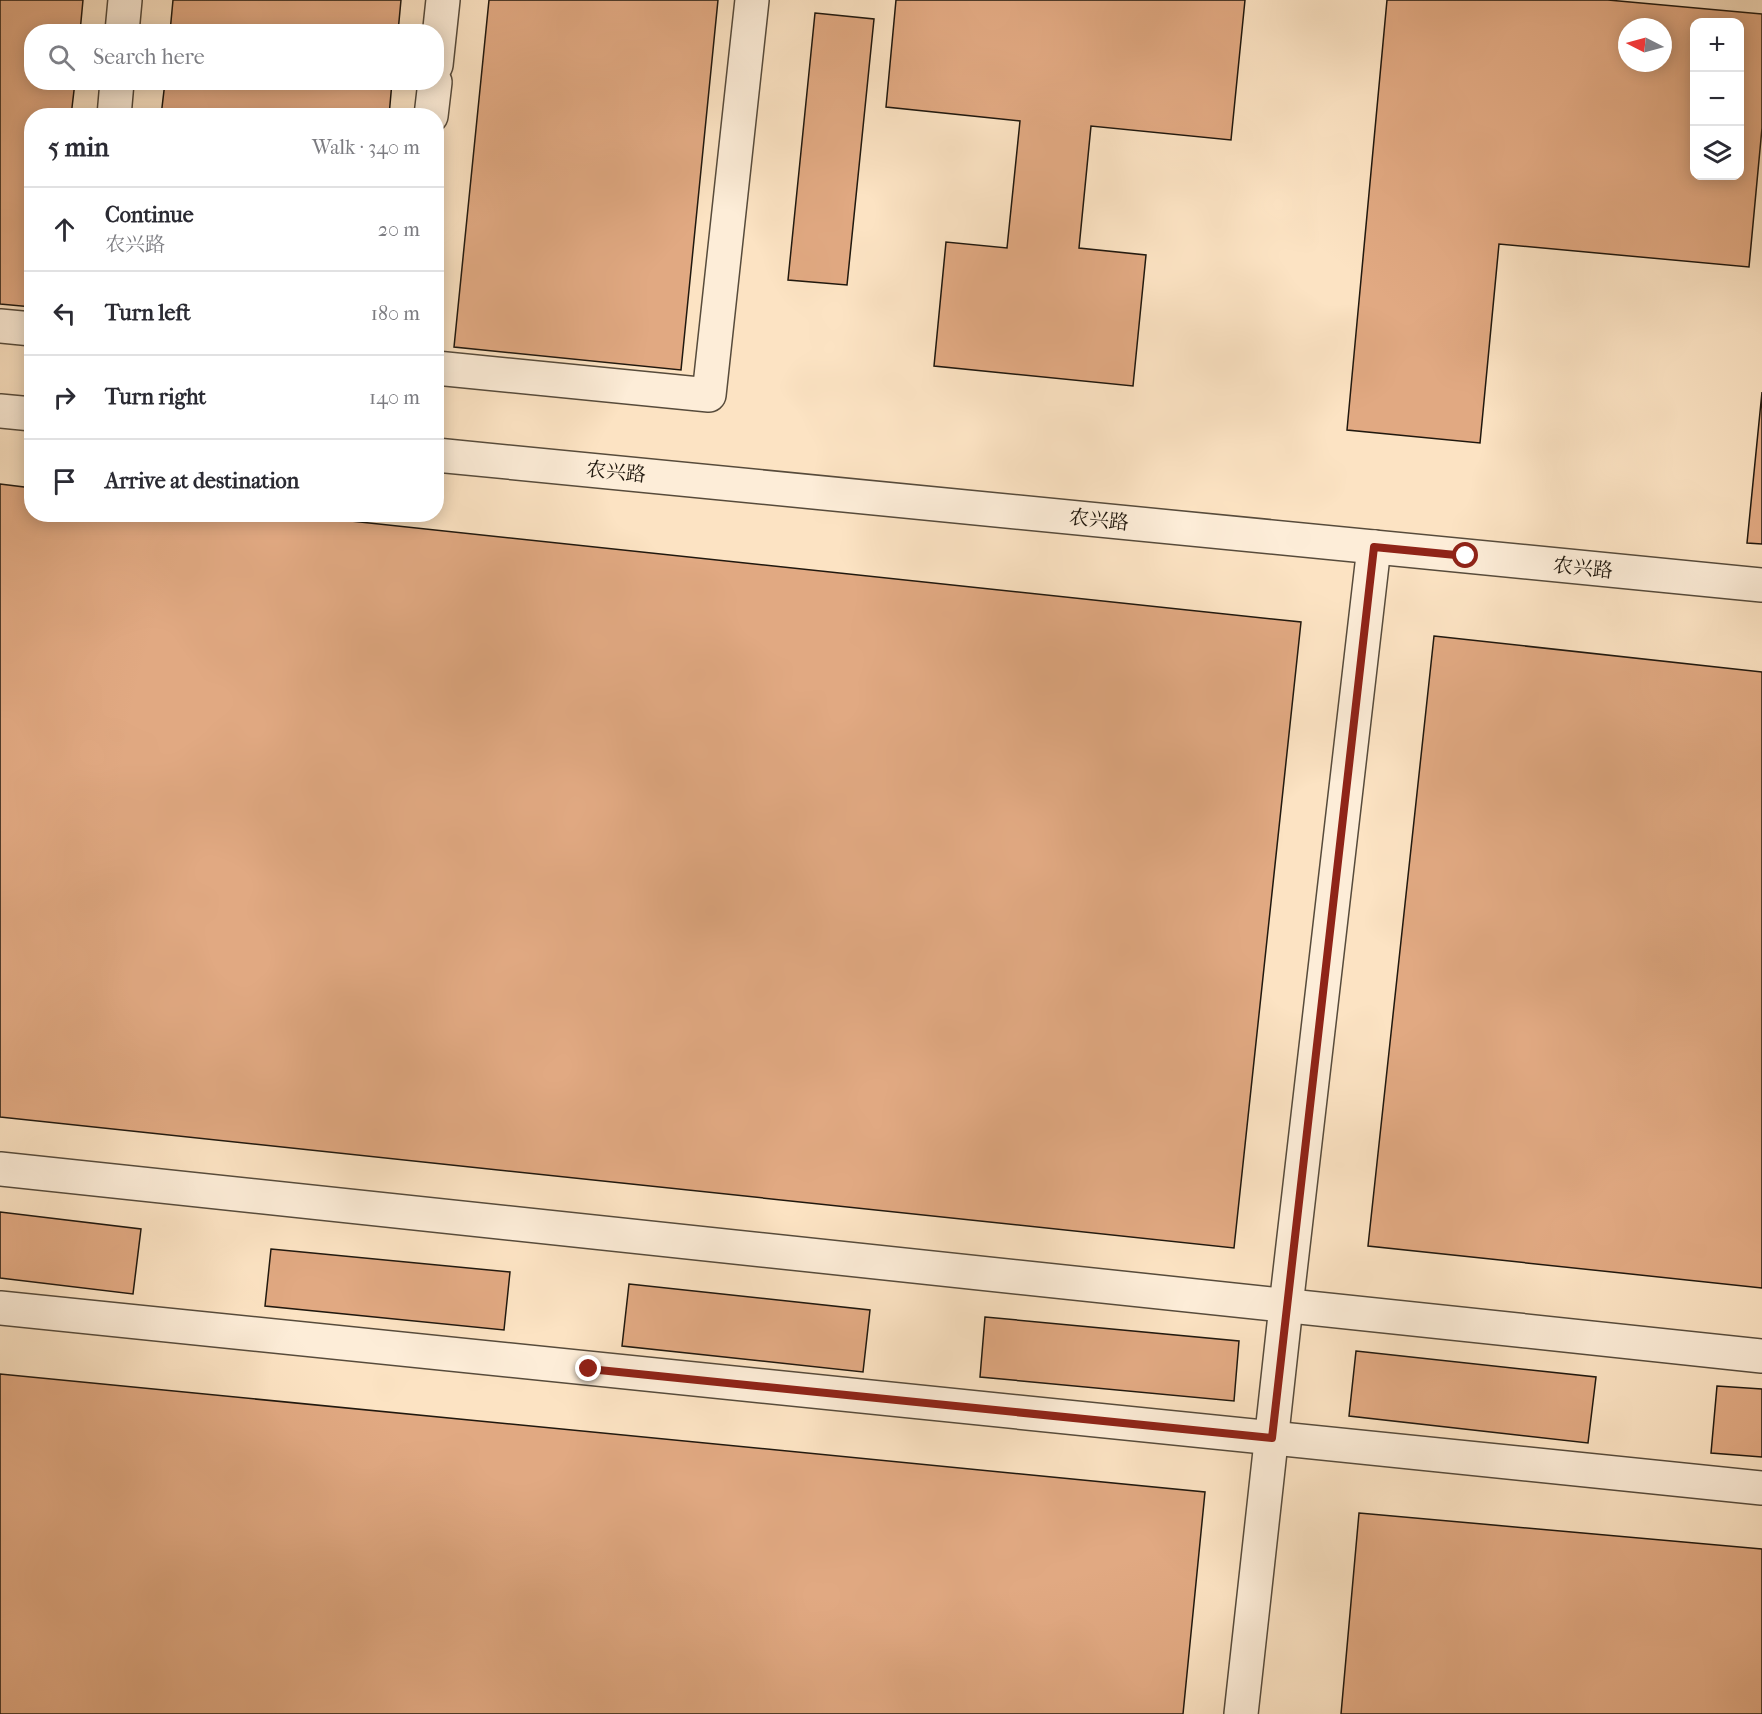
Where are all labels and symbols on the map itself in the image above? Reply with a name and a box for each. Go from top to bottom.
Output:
north arrow [1618,18,1672,72]
street label: 农兴路 [585,457,647,487]
street label: 农兴路 [1068,505,1130,535]
route start [1452,542,1478,568]
street label: 农兴路 [1552,553,1614,583]
route end [575,1355,601,1381]

